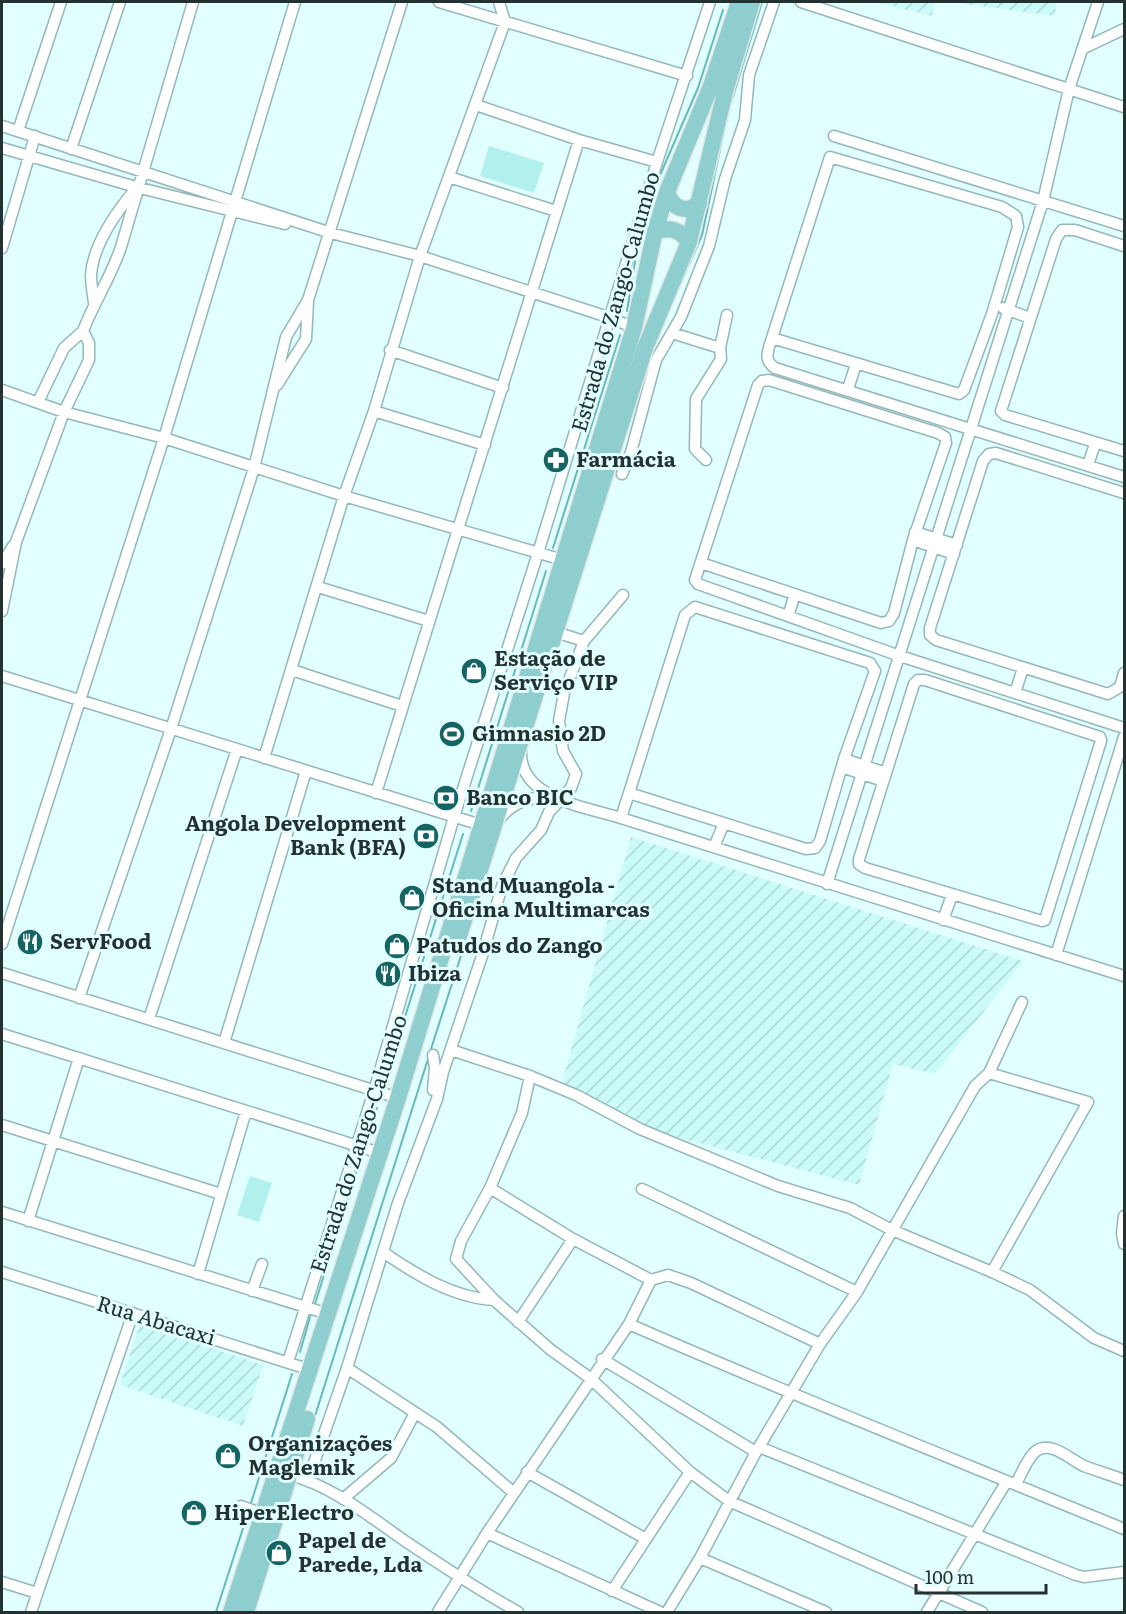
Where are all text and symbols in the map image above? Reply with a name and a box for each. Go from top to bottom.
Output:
street label: Estrada do Zango-Calumbo [562,167,666,435]
place label: Farmácia [576,442,677,473]
pharmacy icon: Farmácia [541,445,571,475]
place label: Estação de Serviço VIP [494,641,618,696]
shop icon: Estação de Serviço VIP [459,656,489,686]
place label: Gimnasio 2D [472,716,606,747]
sports icon: Gimnasio 2D [437,719,467,749]
place label: Banco BIC [466,780,574,811]
bank icon: Banco BIC [431,783,461,813]
place label: Angola Development Bank (BFA) [185,806,407,861]
bank icon: Angola Development Bank (BFA) [411,821,441,851]
place label: Stand Muangola - Oficina Multimarcas [432,868,650,923]
shop icon: Stand Muangola - Oficina Multimarcas [397,883,427,913]
place label: ServFood [50,924,152,955]
restaurant icon: ServFood [15,927,45,957]
place label: Patudos do Zango [416,928,603,959]
shop icon: Patudos do Zango [382,931,412,961]
place label: Ibiza [408,956,462,987]
restaurant icon: Ibiza [373,959,403,989]
street label: Estrada do Zango-Calumbo [300,1010,413,1276]
street label: Rua Abacaxi [93,1286,220,1351]
place label: Organizações Maglemik [248,1426,392,1481]
shop icon: Organizações Maglemik [213,1441,243,1471]
place label: HiperElectro [214,1495,354,1526]
shop icon: HiperElectro [179,1498,209,1528]
place label: Papel de Parede, Lda [298,1523,423,1578]
shop icon: Papel de Parede, Lda [264,1538,294,1568]
scale bar [916,1557,1046,1595]
text: 100 m [925,1563,974,1590]

